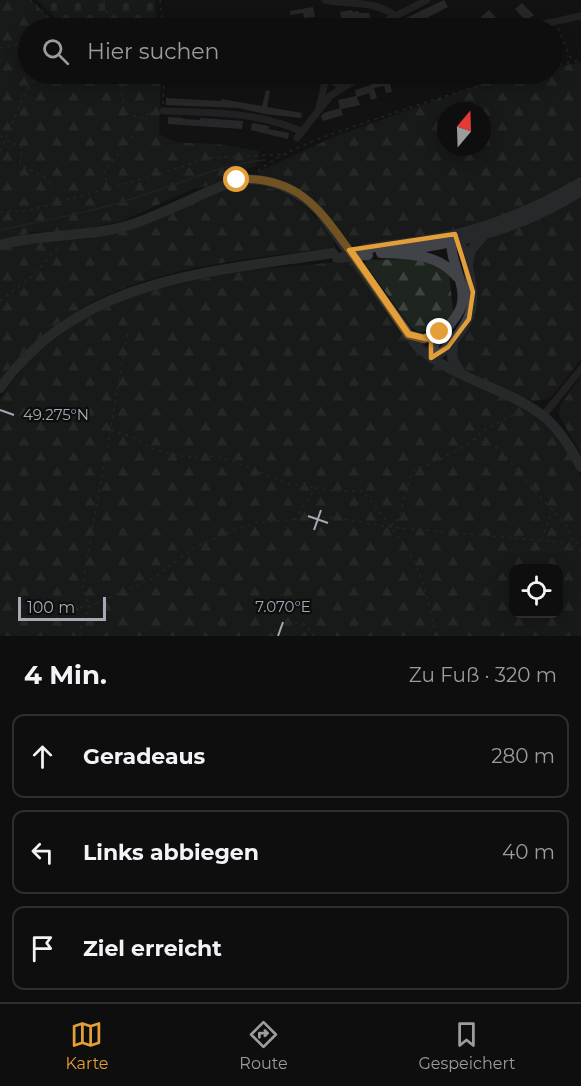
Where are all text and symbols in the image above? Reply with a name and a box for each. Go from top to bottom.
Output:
search box [18,18,563,84]
icon: search [39,35,72,68]
text: Hier suchen [87,38,219,65]
north arrow [437,102,491,156]
route start [223,166,249,192]
route end [426,318,452,344]
text: 49.275°N [23,405,89,424]
map controls [509,564,563,618]
button: locate [509,564,563,618]
scale bar [18,594,106,622]
text: 7.070°E [255,597,311,616]
text: 100 m [27,598,75,617]
text: 4 Min. [24,659,107,691]
text: Zu Fuß · 320 m [409,663,557,687]
icon: ahead [26,740,59,773]
text: Geradeaus [83,743,205,770]
text: 280 m [491,744,555,768]
icon: left [26,836,59,869]
text: Links abbiegen [83,839,259,866]
text: 40 m [502,840,555,864]
icon: arrive [26,932,59,965]
text: Ziel erreicht [83,935,222,962]
tab: Karte [65,1018,109,1073]
tab: Route [239,1018,288,1073]
tab: Gespeichert [418,1018,516,1073]

